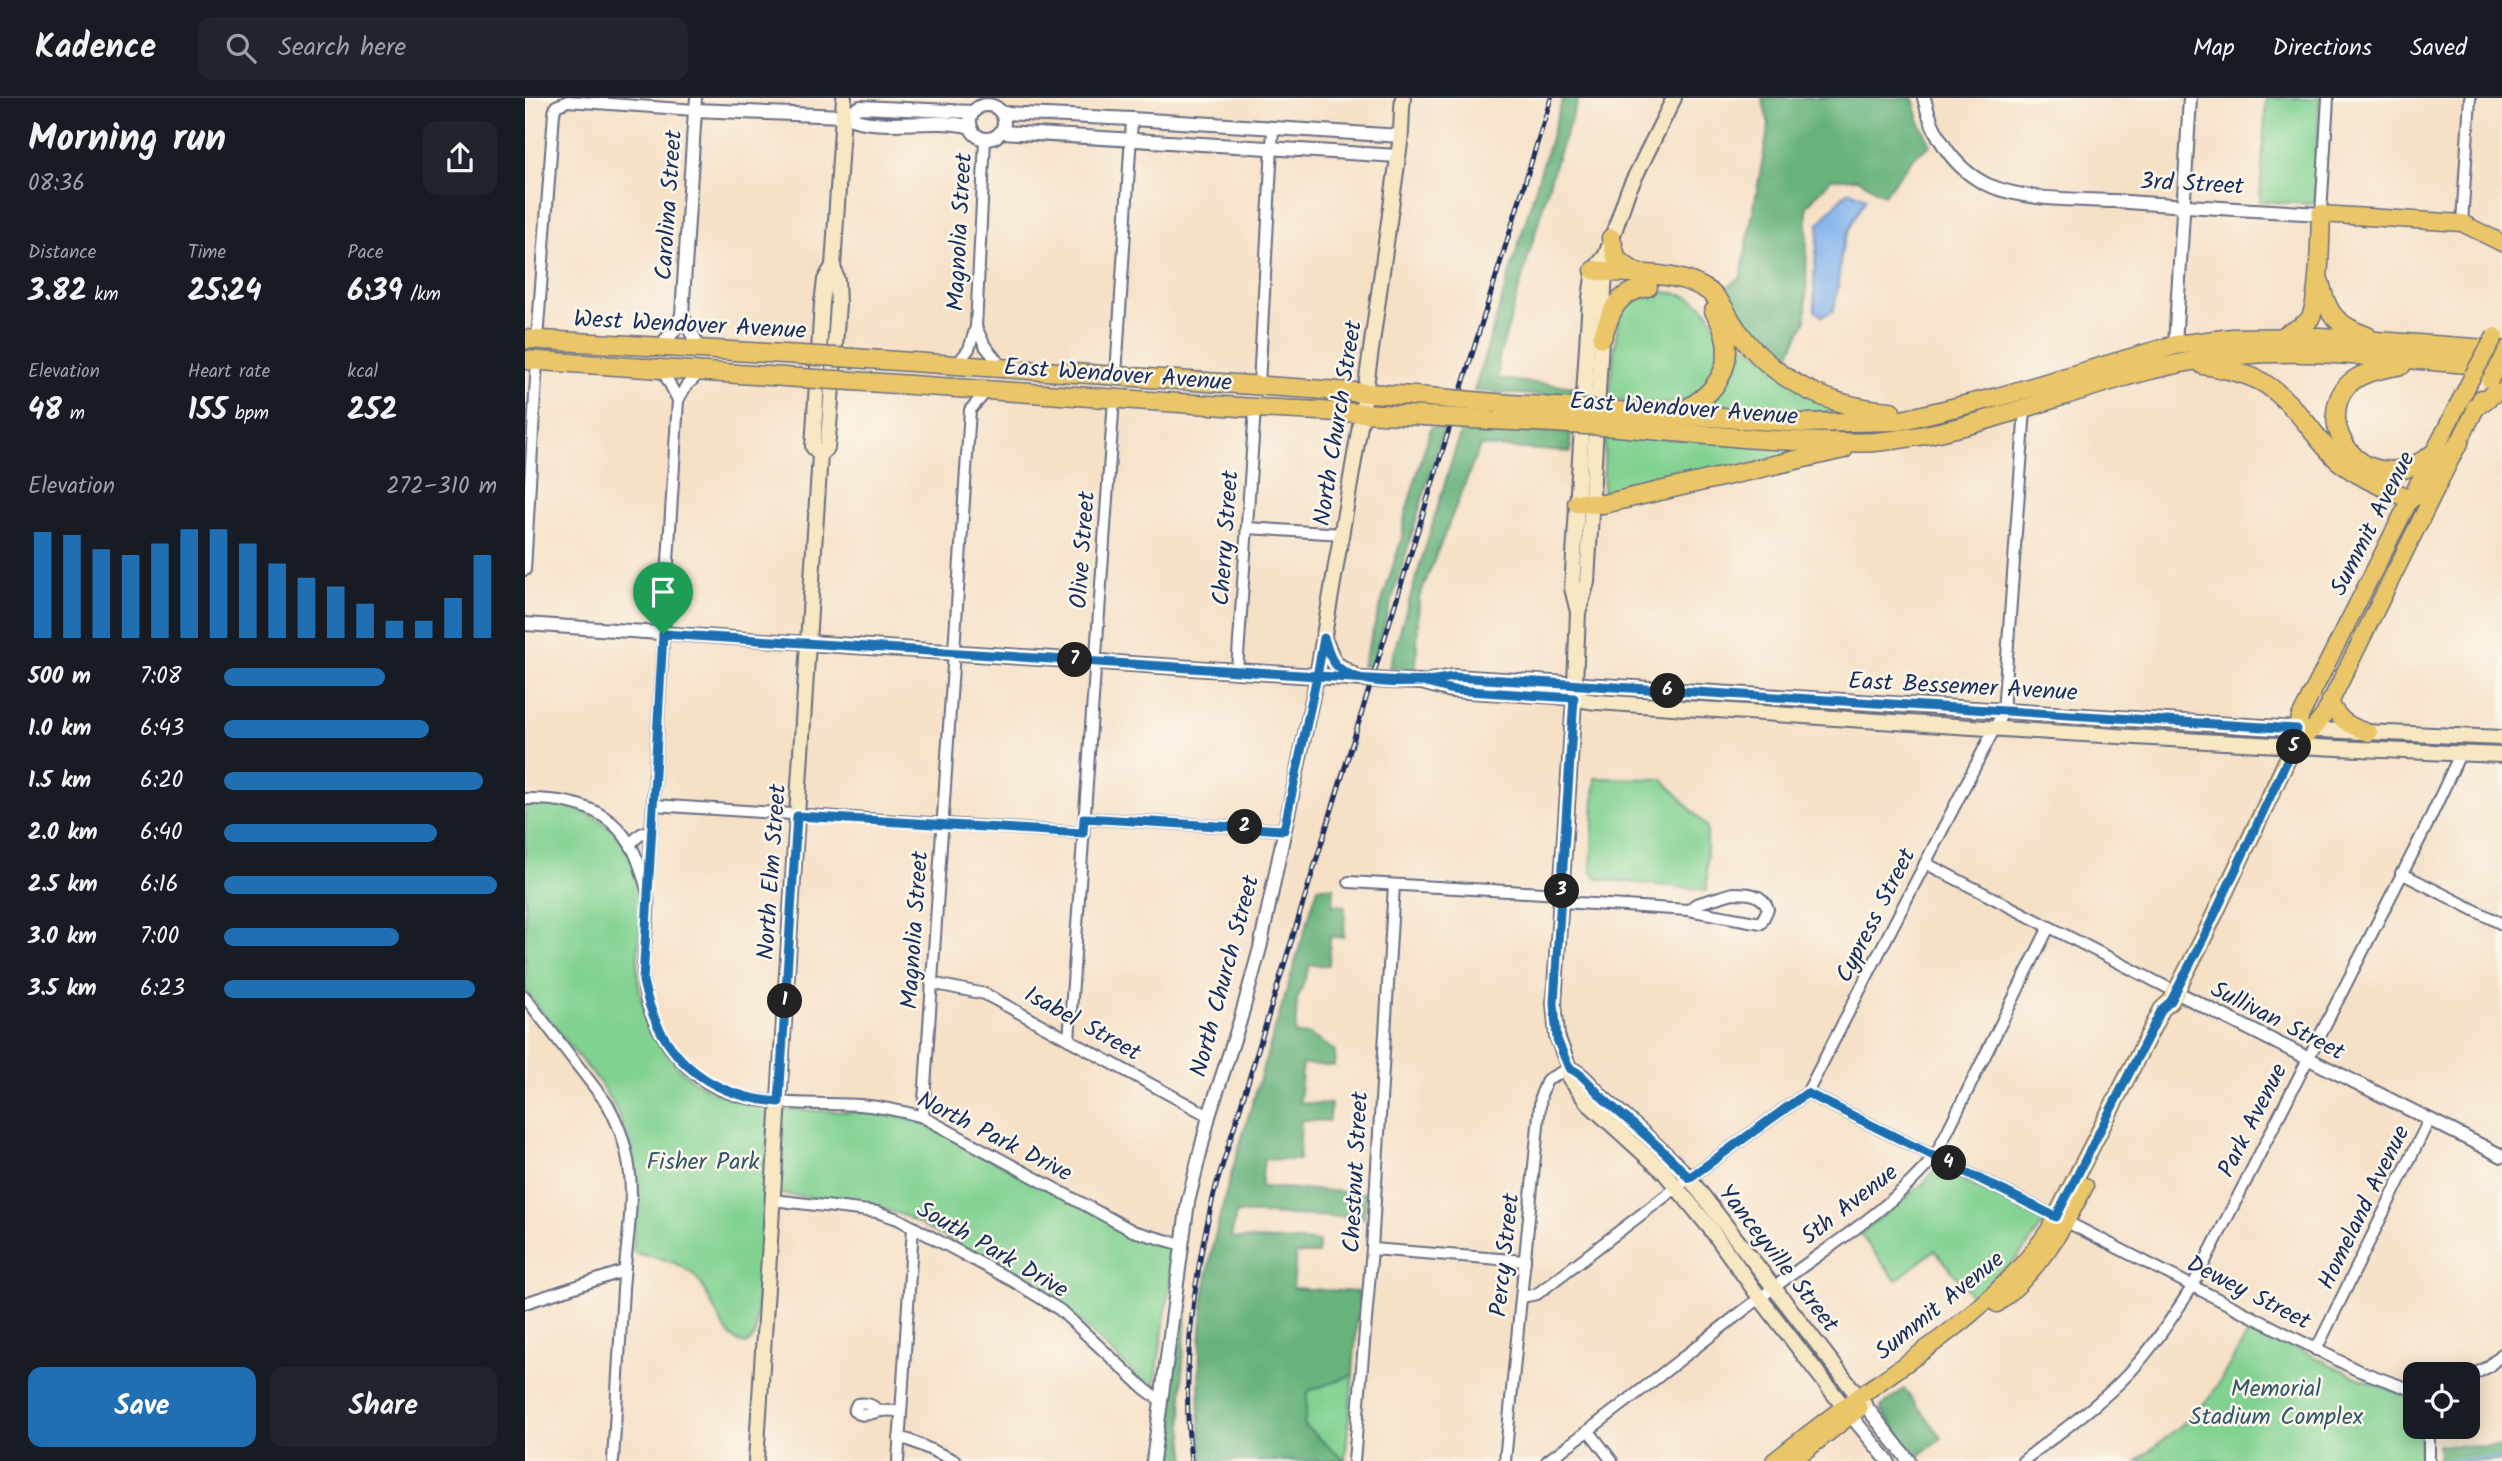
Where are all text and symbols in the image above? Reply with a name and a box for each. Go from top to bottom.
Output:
search box [198,17,688,80]
text: Kadence [35,22,156,75]
text: Search here [278,27,406,69]
icon: search [222,29,260,67]
text: Map [2193,29,2235,68]
text: Directions [2273,29,2372,68]
text: Saved [2410,29,2467,68]
text: Morning run [28,110,226,170]
button: share [423,121,497,195]
street label: Carolina Street [645,128,694,282]
street label: Magnolia Street [937,151,984,312]
street label: 3rd Street [2139,162,2246,207]
text: 08:36 [28,166,85,202]
text: Distance [28,238,96,268]
text: Time [188,238,226,268]
text: Pace [347,238,384,268]
text: 3.82 [28,268,87,316]
text: 25:24 [188,268,262,316]
text: 6:39 [347,268,403,316]
text: km [87,280,118,310]
text: /km [403,280,441,310]
street label: West Wendover Avenue [573,300,808,351]
street label: North Church Street [1303,317,1374,529]
street label: East Wendover Avenue [1002,348,1234,403]
text: Elevation [28,357,100,387]
text: Heart rate [188,357,270,387]
text: kcal [347,357,378,387]
street label: East Wendover Avenue [1568,382,1800,437]
text: 48 [28,387,62,435]
text: 155 [188,387,227,435]
text: 252 [347,387,398,435]
text: m [62,399,85,429]
text: bpm [227,399,269,429]
street label: Summit Avenue [2320,444,2427,603]
street label: Cherry Street [1202,468,1251,607]
text: Elevation [28,469,115,505]
text: 272–310 m [386,469,497,505]
street label: Olive Street [1060,489,1107,610]
pin [633,562,693,634]
icon: arrive [644,573,682,611]
pin: 7 [1057,642,1093,678]
text: 7 [1070,644,1079,674]
text: 500 m [28,659,91,695]
text: 7:08 [140,659,182,695]
street label: East Bessemer Avenue [1847,662,2079,713]
pin: 6 [1651,674,1685,708]
text: 6 [1662,675,1673,705]
text: 1.0 km [28,711,91,747]
text: 6:43 [140,711,184,747]
pin: 5 [2277,730,2311,764]
text: 5 [2289,731,2298,761]
text: 1.5 km [28,763,91,799]
text: 6:20 [140,763,183,799]
street label: North Elm Street [747,782,798,961]
pin: 2 [1227,810,1263,844]
text: 2 [1239,811,1250,841]
text: 2.0 km [28,815,98,851]
text: 6:40 [140,815,183,851]
street label: Cypress Street [1826,841,1927,990]
street label: Magnolia Street [891,849,941,1011]
text: 2.5 km [28,867,98,903]
text: 6:16 [140,867,178,903]
street label: North Church Street [1180,870,1271,1082]
pin: 3 [1545,874,1579,908]
text: 3 [1556,875,1567,905]
text: 3.0 km [28,919,97,955]
text: 7:00 [140,919,179,955]
text: 3.5 km [28,971,97,1007]
text: 6:23 [140,971,185,1007]
street label: Sullivan Street [2203,971,2352,1072]
street label: Isabel Street [1017,976,1149,1073]
pin: 1 [768,984,803,1018]
text: 1 [782,985,787,1015]
street label: Park Avenue [2208,1057,2299,1185]
street label: North Park Drive [910,1081,1079,1193]
street label: Chestnut Street [1333,1090,1380,1254]
street label: Homeland Avenue [2308,1118,2421,1297]
park label: Fisher Park [646,1143,760,1182]
pin: 4 [1931,1146,1967,1180]
text: 4 [1943,1147,1954,1177]
street label: 5th Avenue [1792,1154,1908,1256]
street label: Yanceyville Street [1707,1176,1849,1342]
street label: South Park Drive [909,1191,1076,1310]
street label: Percy Street [1480,1191,1531,1319]
street label: Summit Avenue [1866,1241,2014,1371]
street label: Dewey Street [2179,1245,2318,1342]
map controls [2403,1362,2480,1439]
button: locate [2403,1362,2480,1439]
button: Save [28,1367,256,1447]
button: Share [270,1367,497,1447]
park label: Memorial Stadium Complex [2189,1370,2364,1437]

